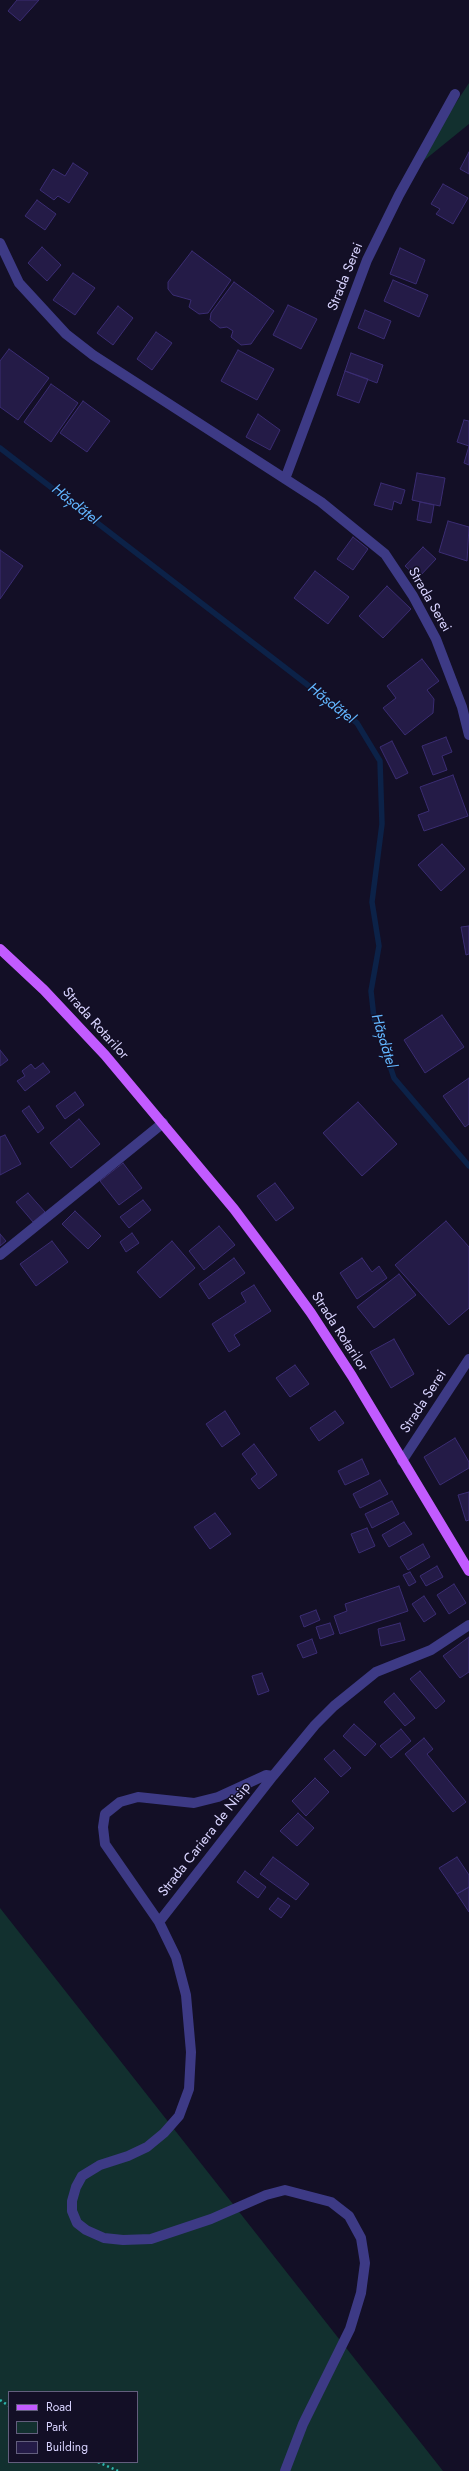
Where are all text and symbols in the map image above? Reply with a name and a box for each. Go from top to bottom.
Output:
street label: Strada Serei [325,241,367,313]
water label: Hășdățel [48,481,102,529]
street label: Strada Serei [404,565,454,635]
water label: Hășdățel [304,680,358,728]
street label: Strada Rotarilor [58,985,132,1063]
water label: Hășdățel [366,1012,400,1070]
street label: Strada Rotarilor [307,1289,371,1375]
street label: Strada Serei [397,1367,451,1437]
street label: Strada Cariera de Nisip [155,1780,255,1900]
legend [8,2391,138,2463]
text: Road [46,2398,72,2416]
text: Park [46,2418,67,2436]
text: Building [46,2438,88,2456]

